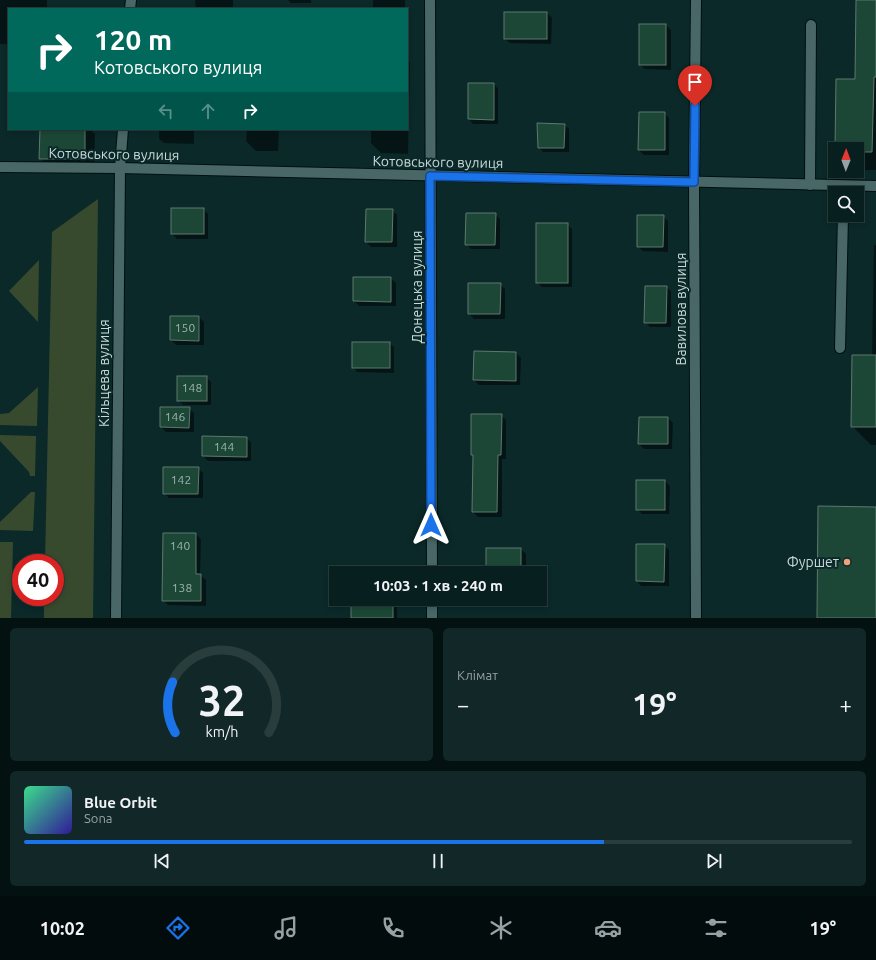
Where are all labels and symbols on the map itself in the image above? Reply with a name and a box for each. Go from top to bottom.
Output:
pin [678,65,712,106]
north arrow [828,142,864,178]
street label: Котовського вулиця [48,145,180,163]
street label: Котовського вулиця [372,153,504,171]
street label: Донецька вулиця [409,230,425,344]
street label: Вавилова вулиця [673,253,689,366]
street label: Кільцева вулиця [96,319,112,427]
house number: 150 [175,321,195,334]
house number: 148 [182,381,202,394]
house number: 146 [165,410,185,423]
house number: 144 [214,440,234,453]
house number: 142 [171,473,191,486]
position arrow [410,504,452,546]
house number: 140 [170,539,190,552]
speed limit sign: 40 [12,554,64,606]
place label: Фуршет [787,554,839,570]
marker: Фуршет [842,557,852,567]
house number: 138 [172,581,192,594]

